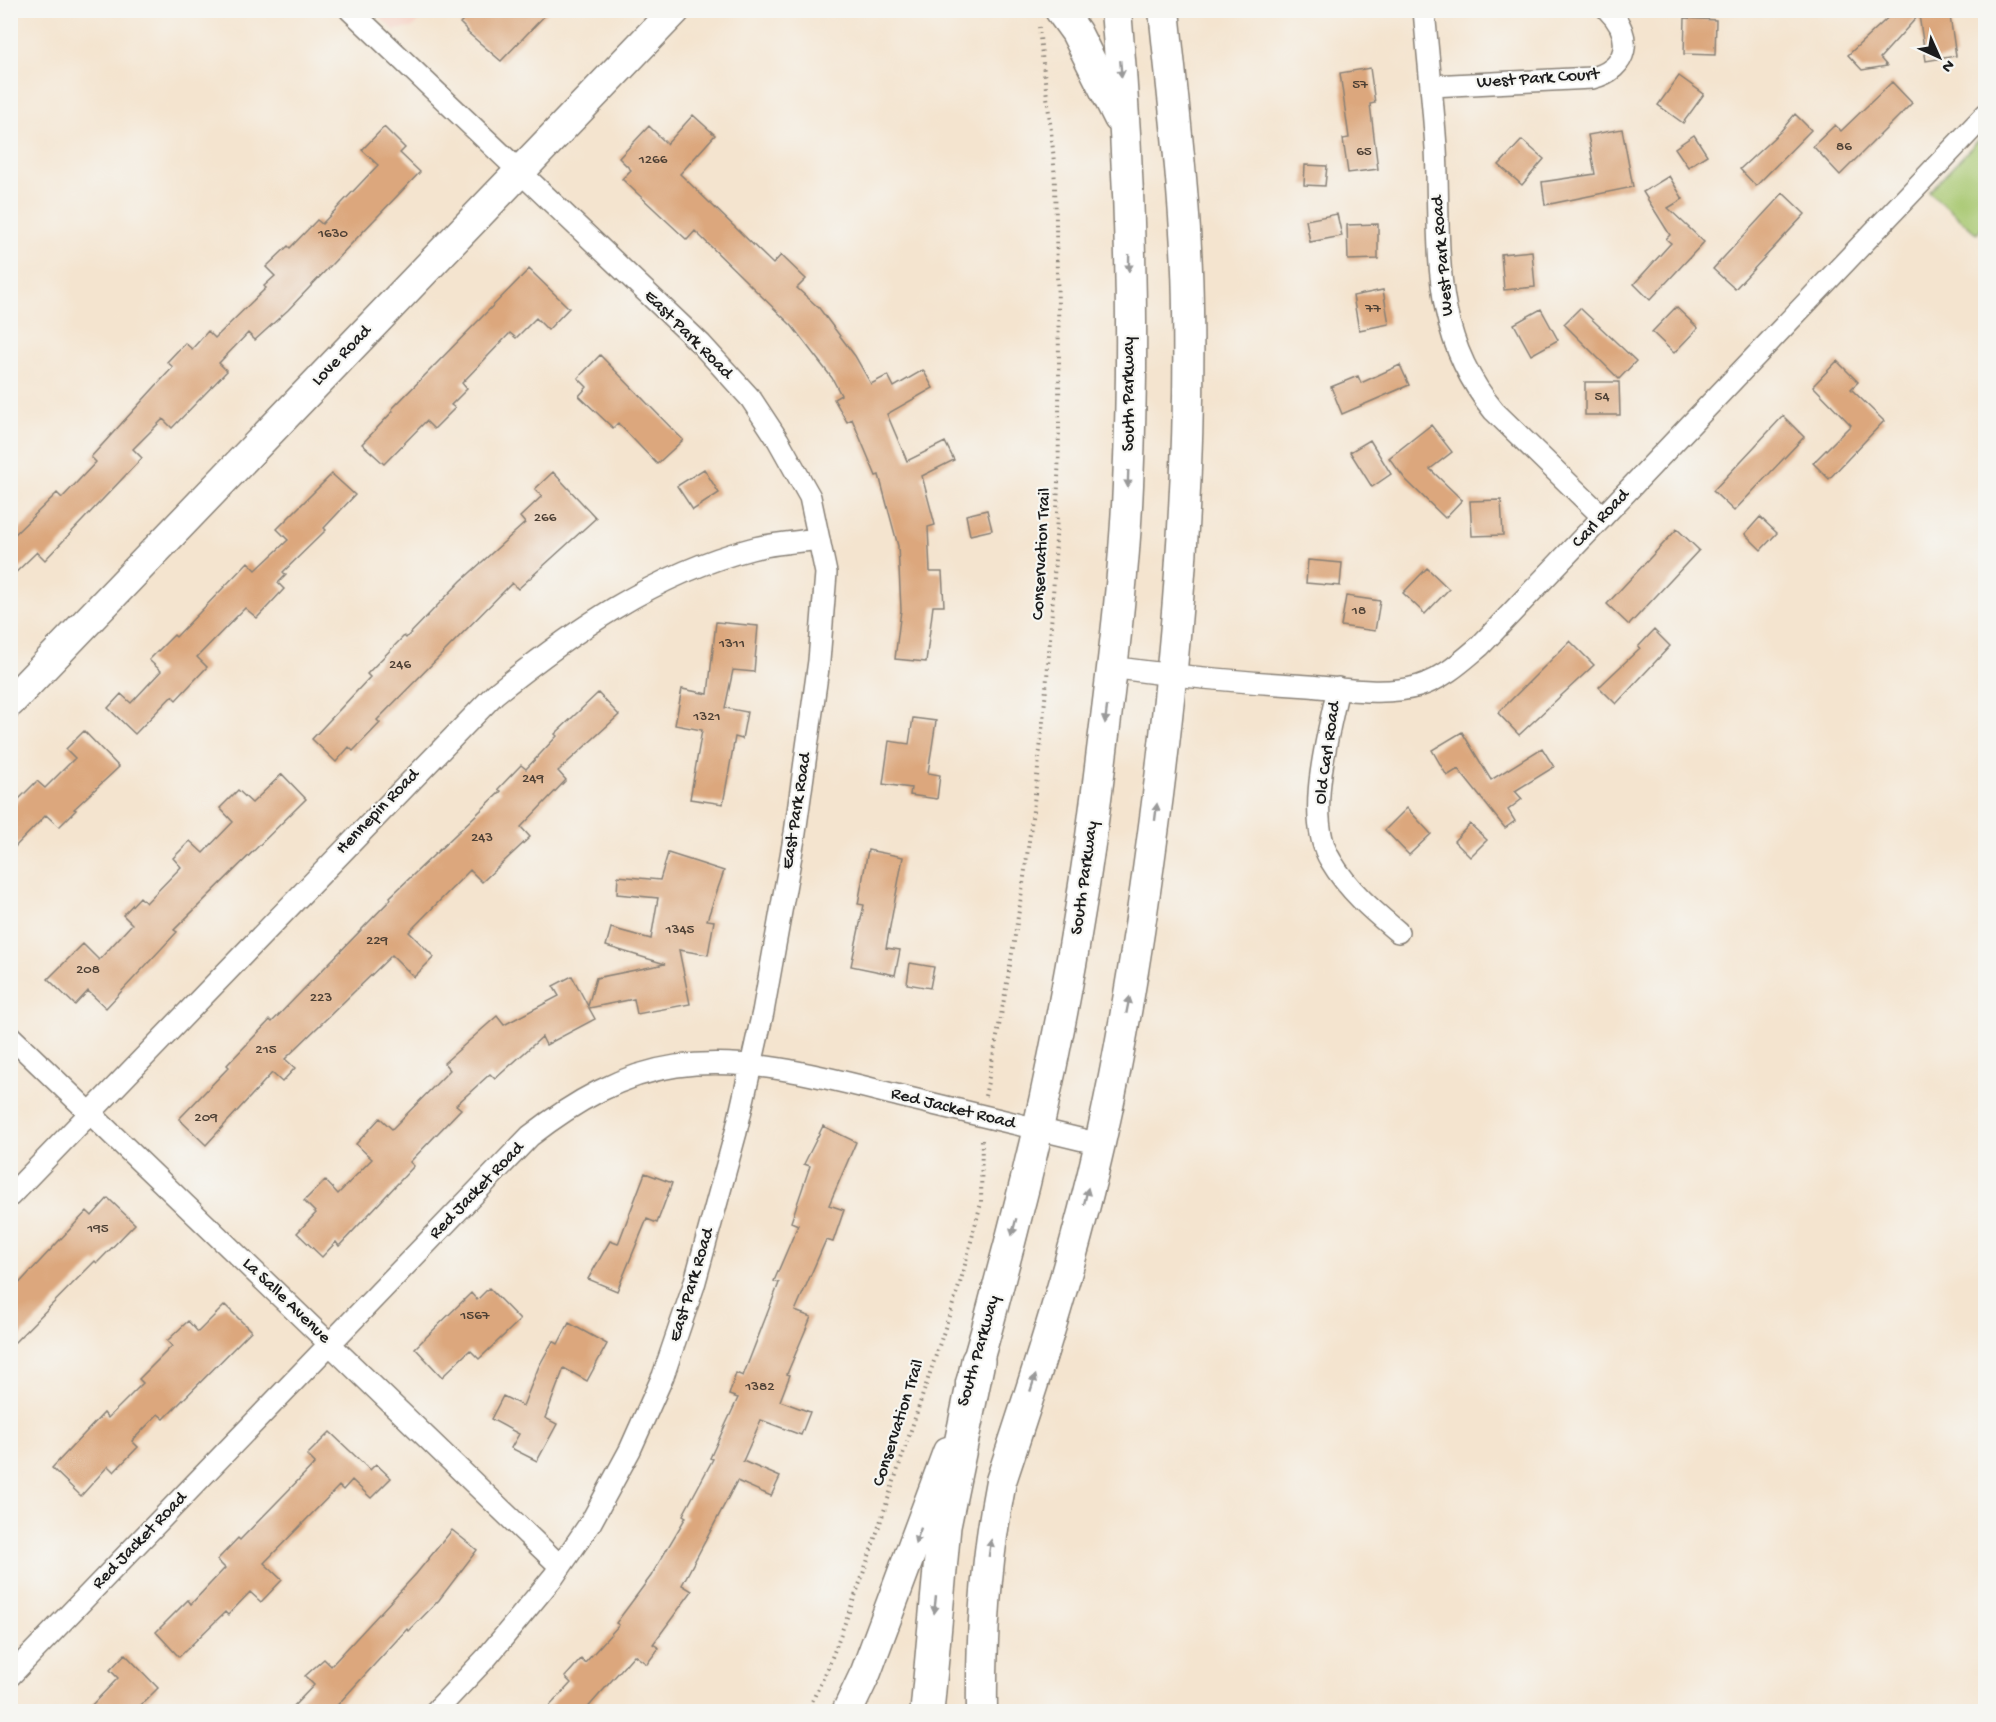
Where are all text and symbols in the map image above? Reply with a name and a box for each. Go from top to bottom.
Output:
north arrow [1909,27,1969,87]
text: N [1936,55,1958,76]
one-way arrow [1117,59,1126,78]
street label: West Park Court [1476,64,1602,94]
house number: 57 [1352,76,1369,94]
house number: 86 [1836,138,1852,156]
house number: 65 [1356,143,1372,161]
house number: 1266 [638,151,668,169]
street label: West Park Road [1427,194,1459,317]
house number: 1630 [317,225,348,243]
one-way arrow [1125,254,1134,273]
street label: East Park Road [639,286,738,385]
house number: 77 [1364,300,1382,318]
street label: Love Road [308,320,377,391]
street label: South Parkway [1119,337,1140,451]
house number: 54 [1595,388,1610,406]
one-way arrow [1124,470,1133,489]
street label: Carl Road [1568,484,1635,553]
street label: Conservation Trail [1028,487,1056,621]
house number: 266 [534,509,557,527]
house number: 18 [1351,602,1366,620]
house number: 1311 [718,635,745,653]
house number: 246 [389,656,411,674]
street label: Old Carl Road [1310,699,1346,806]
one-way arrow [1102,706,1111,725]
house number: 1321 [692,708,721,726]
street label: East Park Road [777,750,817,871]
street label: Hennepin Road [332,764,425,859]
house number: 249 [522,770,544,788]
one-way arrow [1151,803,1160,822]
street label: South Parkway [1067,820,1103,936]
house number: 243 [471,829,493,847]
house number: 1345 [665,921,695,939]
house number: 229 [366,932,389,950]
house number: 208 [76,961,100,979]
house number: 223 [310,989,332,1007]
one-way arrow [1124,996,1133,1015]
house number: 215 [255,1041,277,1059]
street label: Red Jacket Road [889,1083,1019,1135]
house number: 209 [194,1109,218,1127]
street label: Red Jacket Road [425,1137,530,1244]
one-way arrow [1082,1187,1092,1205]
one-way arrow [1009,1218,1018,1236]
house number: 195 [86,1220,109,1238]
street label: East Park Road [665,1224,720,1344]
street label: La Salle Avenue [237,1254,335,1349]
street label: South Parkway [953,1293,1005,1409]
house number: 1567 [459,1307,491,1325]
street label: Conservation Trail [869,1357,929,1489]
one-way arrow [1029,1374,1038,1392]
house number: 1382 [744,1378,775,1396]
street label: Red Jacket Road [88,1487,193,1594]
one-way arrow [912,1527,922,1545]
one-way arrow [985,1539,994,1558]
one-way arrow [930,1595,940,1614]

